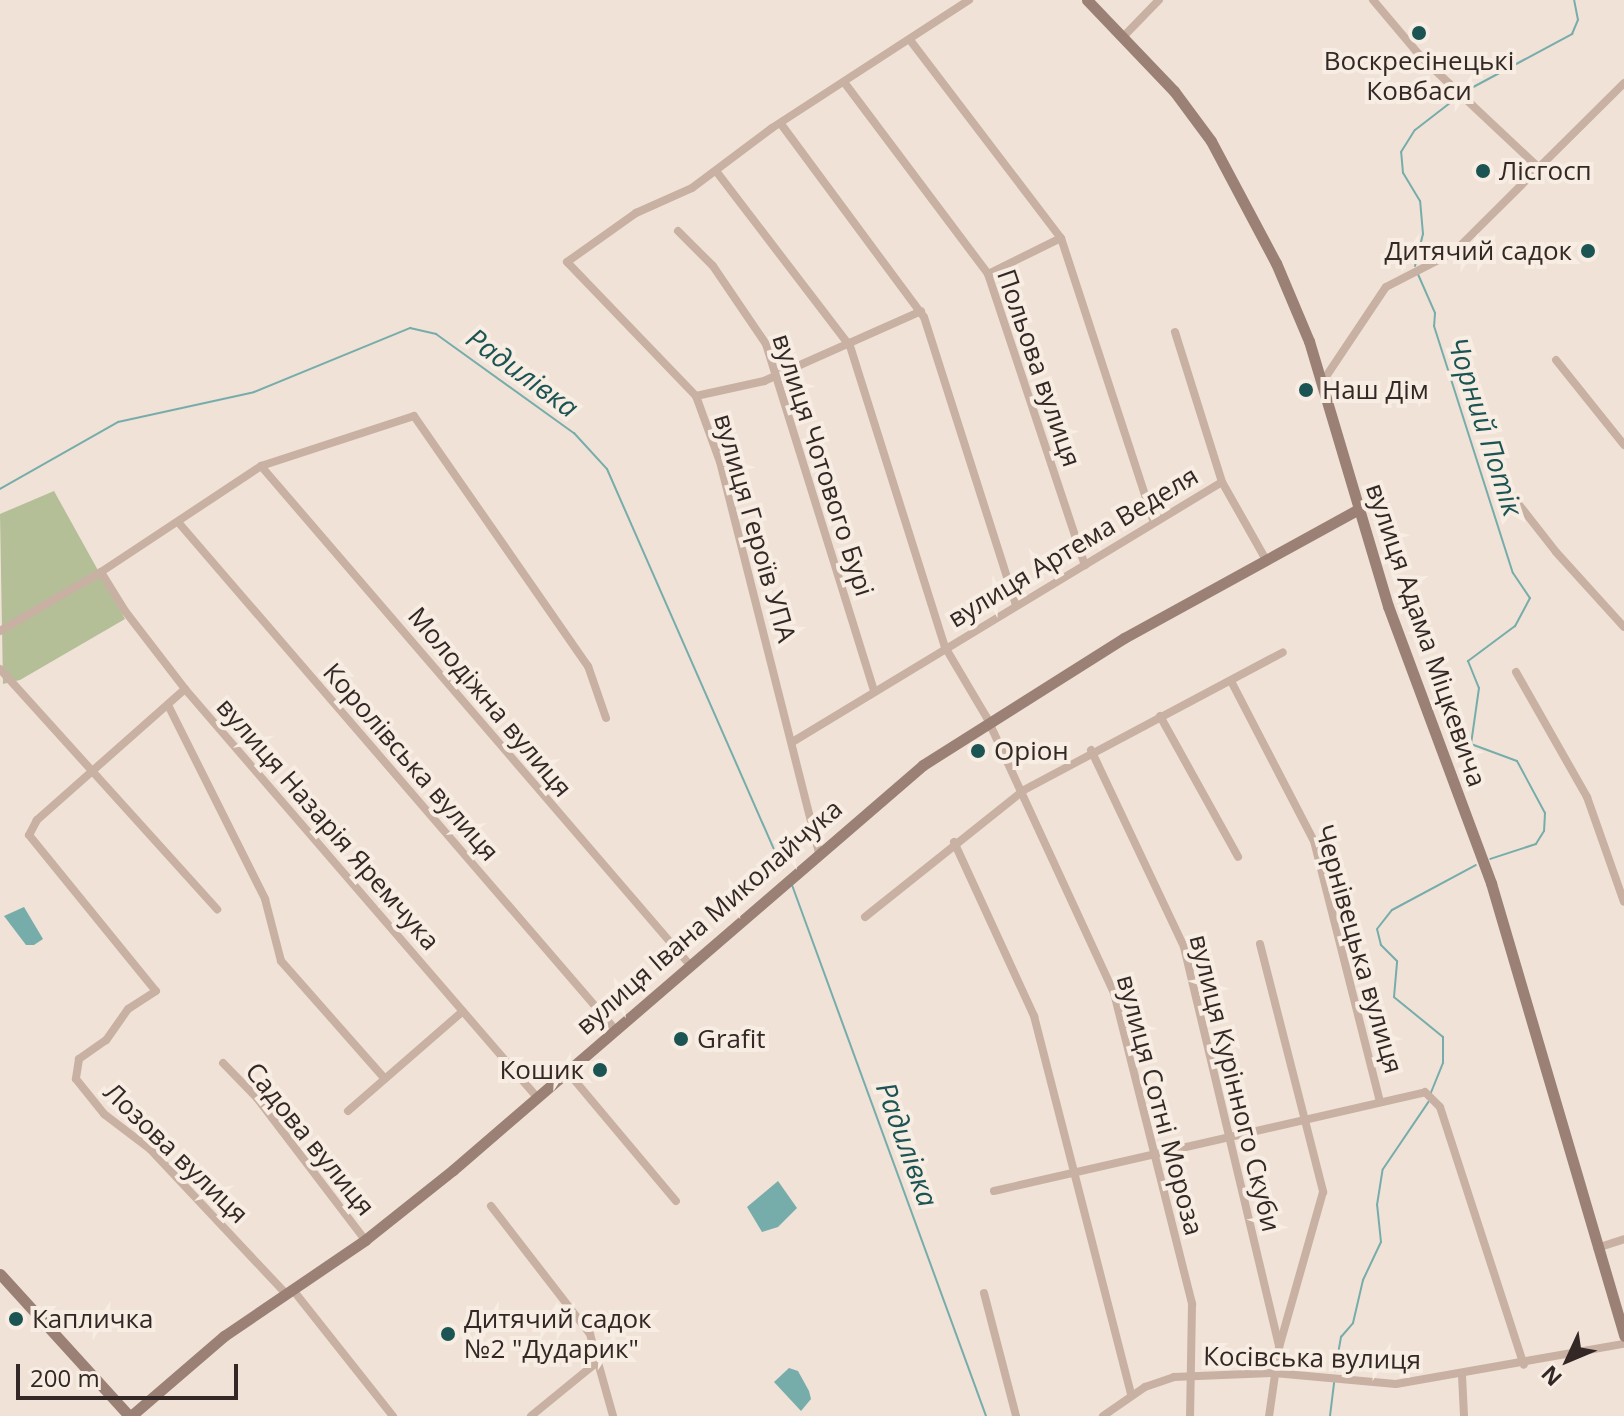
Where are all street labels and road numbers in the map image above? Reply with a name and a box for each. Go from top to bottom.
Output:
street label: Польова вулиця [991,265,1087,471]
street label: вулиця Чотового Бурі [766,330,880,600]
street label: вулиця Героїв УПА [707,410,803,646]
street label: вулиця Артема Веделя [942,460,1204,634]
street label: вулиця Адама Міцкевича [1359,479,1493,791]
street label: Молодіжна вулиця [402,601,578,803]
street label: Королівська вулиця [317,657,505,867]
street label: вулиця Назарія Яремчука [210,692,446,956]
street label: вулиця Івана Миколайчука [569,793,849,1041]
street label: Чернівецька вулиця [1309,821,1409,1077]
street label: вулиця Курінного Скуби [1183,931,1287,1235]
street label: вулиця Сотні Мороза [1110,971,1210,1239]
street label: Садова вулиця [239,1056,381,1222]
street label: Лозова вулиця [97,1076,255,1230]
street label: Косівська вулиця [1203,1341,1421,1375]

